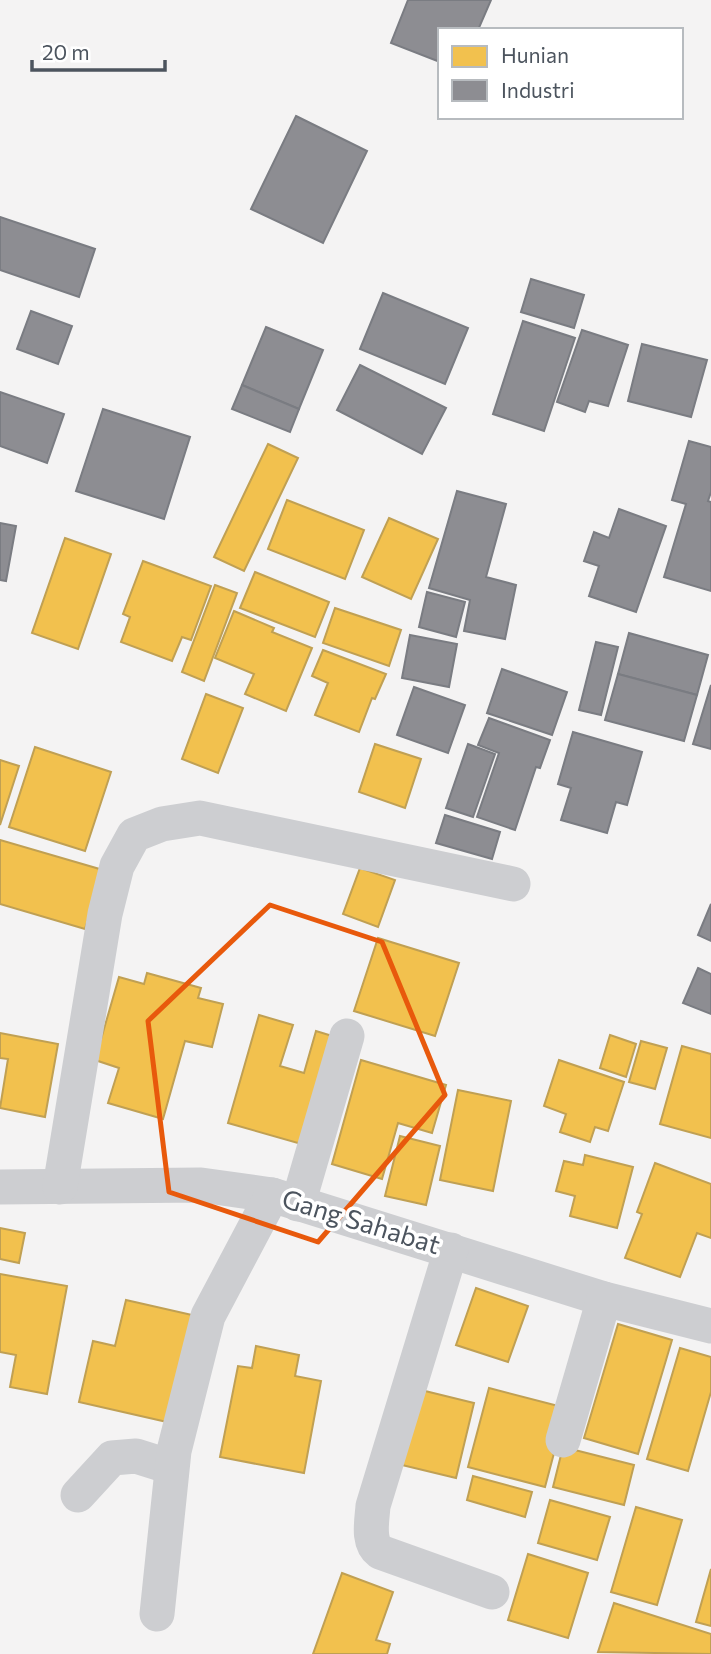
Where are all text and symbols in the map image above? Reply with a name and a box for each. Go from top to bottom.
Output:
scale bar [32,28,164,72]
legend [438,28,683,119]
text: 20 m [42,39,90,64]
text: Hunian [501,42,569,67]
text: Industri [501,77,575,102]
street label: Gang Sahabat [279,1182,444,1259]

